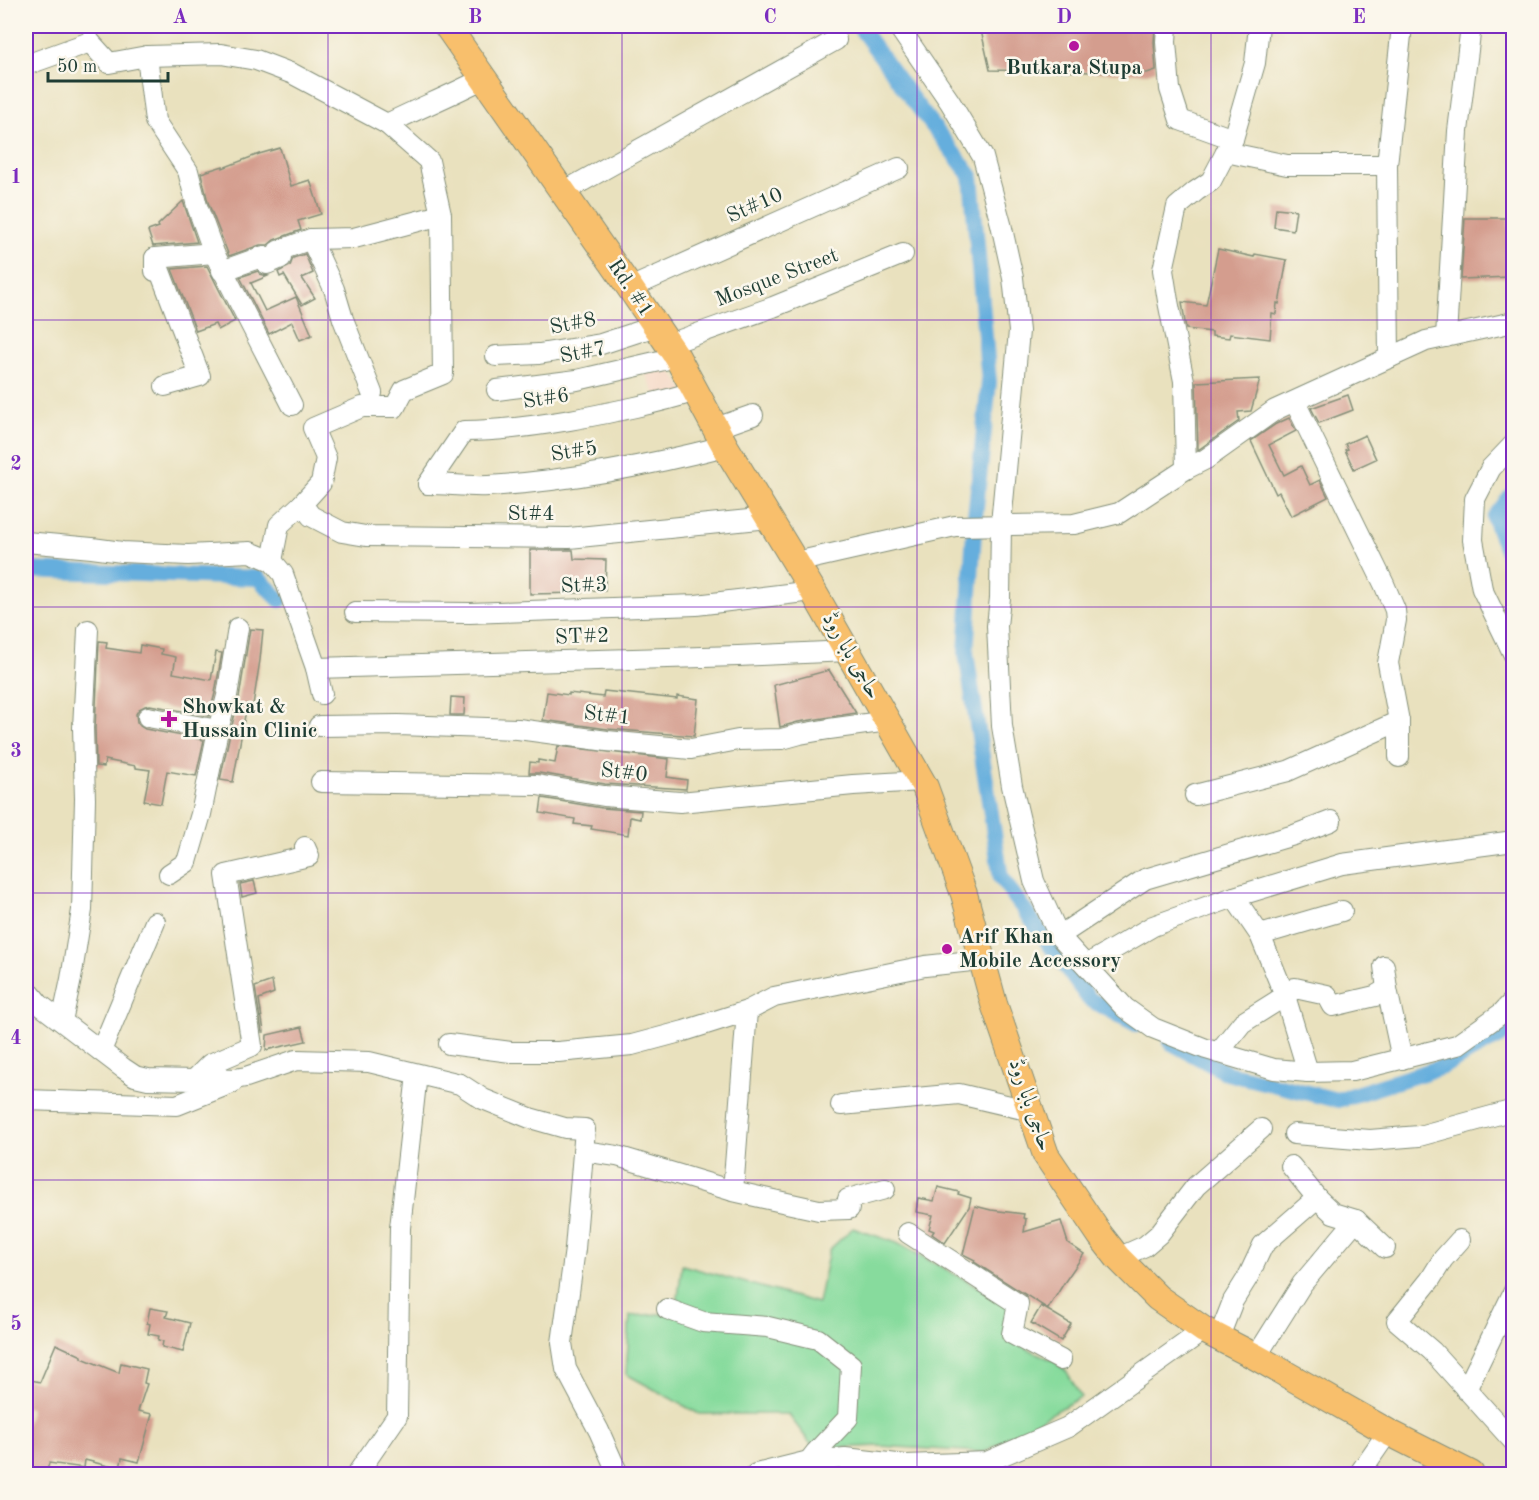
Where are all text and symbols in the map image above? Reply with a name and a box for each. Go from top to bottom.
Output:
text: A [172,8,188,28]
text: B [468,8,482,28]
text: C [763,8,777,28]
text: D [1056,8,1072,28]
text: E [1352,8,1366,28]
marker: Butkara Stupa [1067,39,1081,53]
scale bar [48,45,168,83]
text: 50 m [57,58,97,76]
place label: Butkara Stupa [1006,58,1143,79]
text: 1 [10,168,22,188]
street label: St#10 [724,184,786,228]
street label: Mosque Street [713,245,841,311]
street label: Rd. #1 [603,255,657,321]
street label: St#8 [548,309,598,339]
street label: St#7 [558,338,608,368]
street label: St#6 [521,385,571,413]
street label: St#5 [549,438,599,466]
text: 2 [10,455,22,475]
street label: St#4 [508,504,554,525]
street label: St#3 [560,575,608,597]
street label: حاجی بابا روڈ [817,608,886,703]
street label: ST#2 [554,626,610,648]
place label: Showkat & Hussain Clinic [182,697,318,742]
street label: St#1 [583,703,631,729]
marker: Showkat & Hussain Clinic [160,710,178,728]
text: 3 [10,742,22,762]
street label: St#0 [600,760,648,786]
place label: Arif Khan Mobile Accessory [959,927,1121,972]
marker: Arif Khan Mobile Accessory [940,942,954,956]
text: 4 [10,1029,22,1049]
street label: حاجی بابا روڈ [1003,1056,1057,1154]
text: 5 [10,1314,22,1335]

